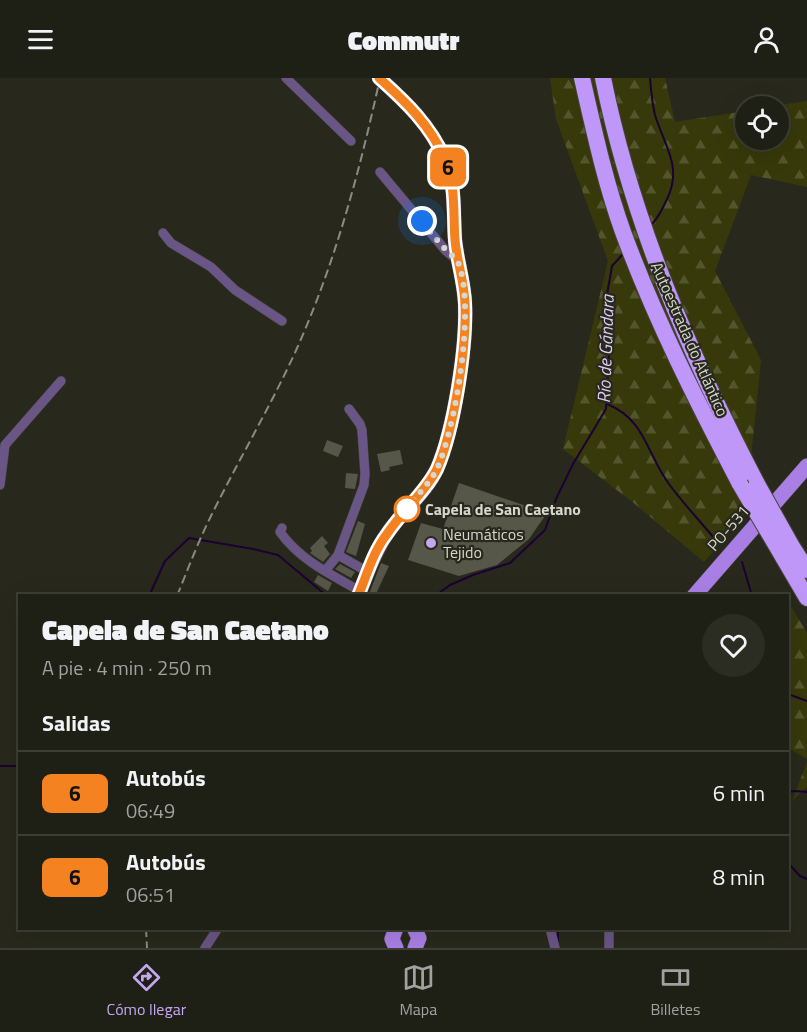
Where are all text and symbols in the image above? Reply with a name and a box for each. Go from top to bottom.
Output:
text: Commutr [348,19,459,60]
icon: menu [24,23,57,56]
icon: person [750,23,783,56]
map controls [735,96,789,150]
button: locate [735,96,789,150]
line badge: 6 [428,148,468,187]
text: 6 [442,151,454,183]
your location [407,206,437,236]
street label: Autoestrada do Atlántico [645,258,735,420]
water label: Río de Gándara [590,293,621,404]
marker: Capela de San Caetano [394,496,420,522]
place label: Capela de San Caetano [425,497,581,521]
street label: PO-531 [701,500,755,556]
place label: Neumáticos Tejido [443,522,524,564]
marker: Neumáticos Tejido [424,536,438,550]
text: Capela de San Caetano [42,608,329,651]
button: heart [702,614,765,677]
text: A pie · 4 min · 250 m [42,652,212,683]
text: Salidas [42,706,111,740]
text: Autobús [126,761,206,795]
text: 6 min [713,776,765,810]
text: 6 [69,777,81,809]
text: 06:49 [126,795,175,826]
text: Autobús [126,845,206,879]
text: 8 min [713,860,765,894]
text: 6 [69,861,81,893]
text: 06:51 [126,879,175,910]
tab: Cómo llegar [107,961,186,1021]
tab: Mapa [399,961,437,1021]
tab: Billetes [650,961,700,1021]

